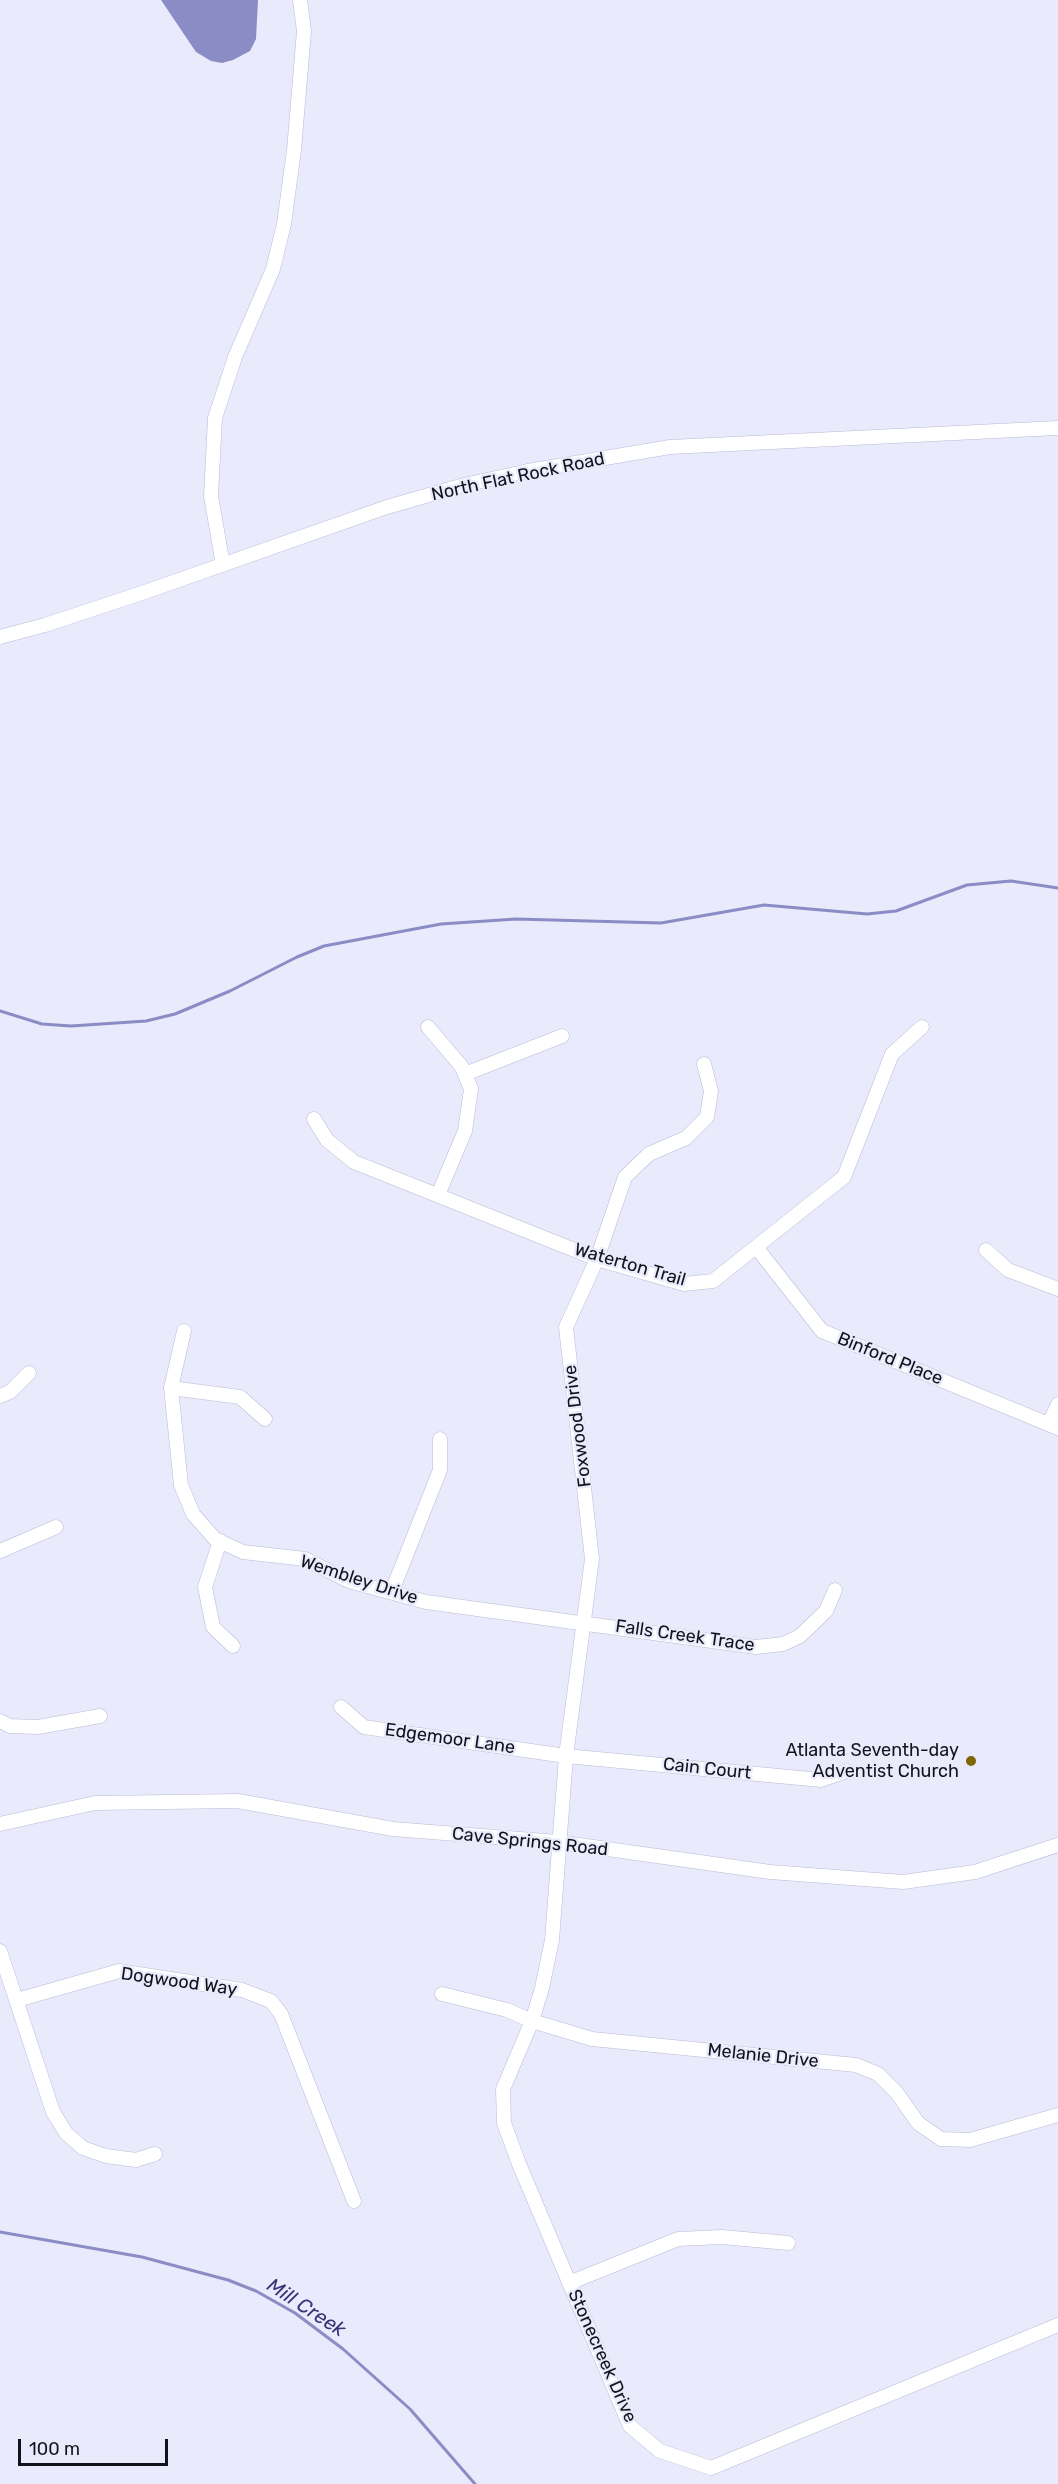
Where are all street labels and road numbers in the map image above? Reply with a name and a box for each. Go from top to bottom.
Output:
street label: North Flat Rock Road [429,448,607,506]
street label: Waterton Trail [572,1239,688,1291]
street label: Binford Place [834,1328,946,1390]
street label: Foxwood Drive [560,1363,596,1489]
street label: Wembley Drive [297,1551,421,1609]
street label: Falls Creek Trace [614,1616,756,1656]
street label: Edgemoor Lane [383,1719,517,1759]
street label: Cain Court [662,1754,752,1784]
street label: Cave Springs Road [451,1823,609,1861]
street label: Dogwood Way [119,1963,239,2001]
street label: Melanie Drive [706,2039,820,2073]
street label: Stonecreek Drive [563,2286,641,2426]

